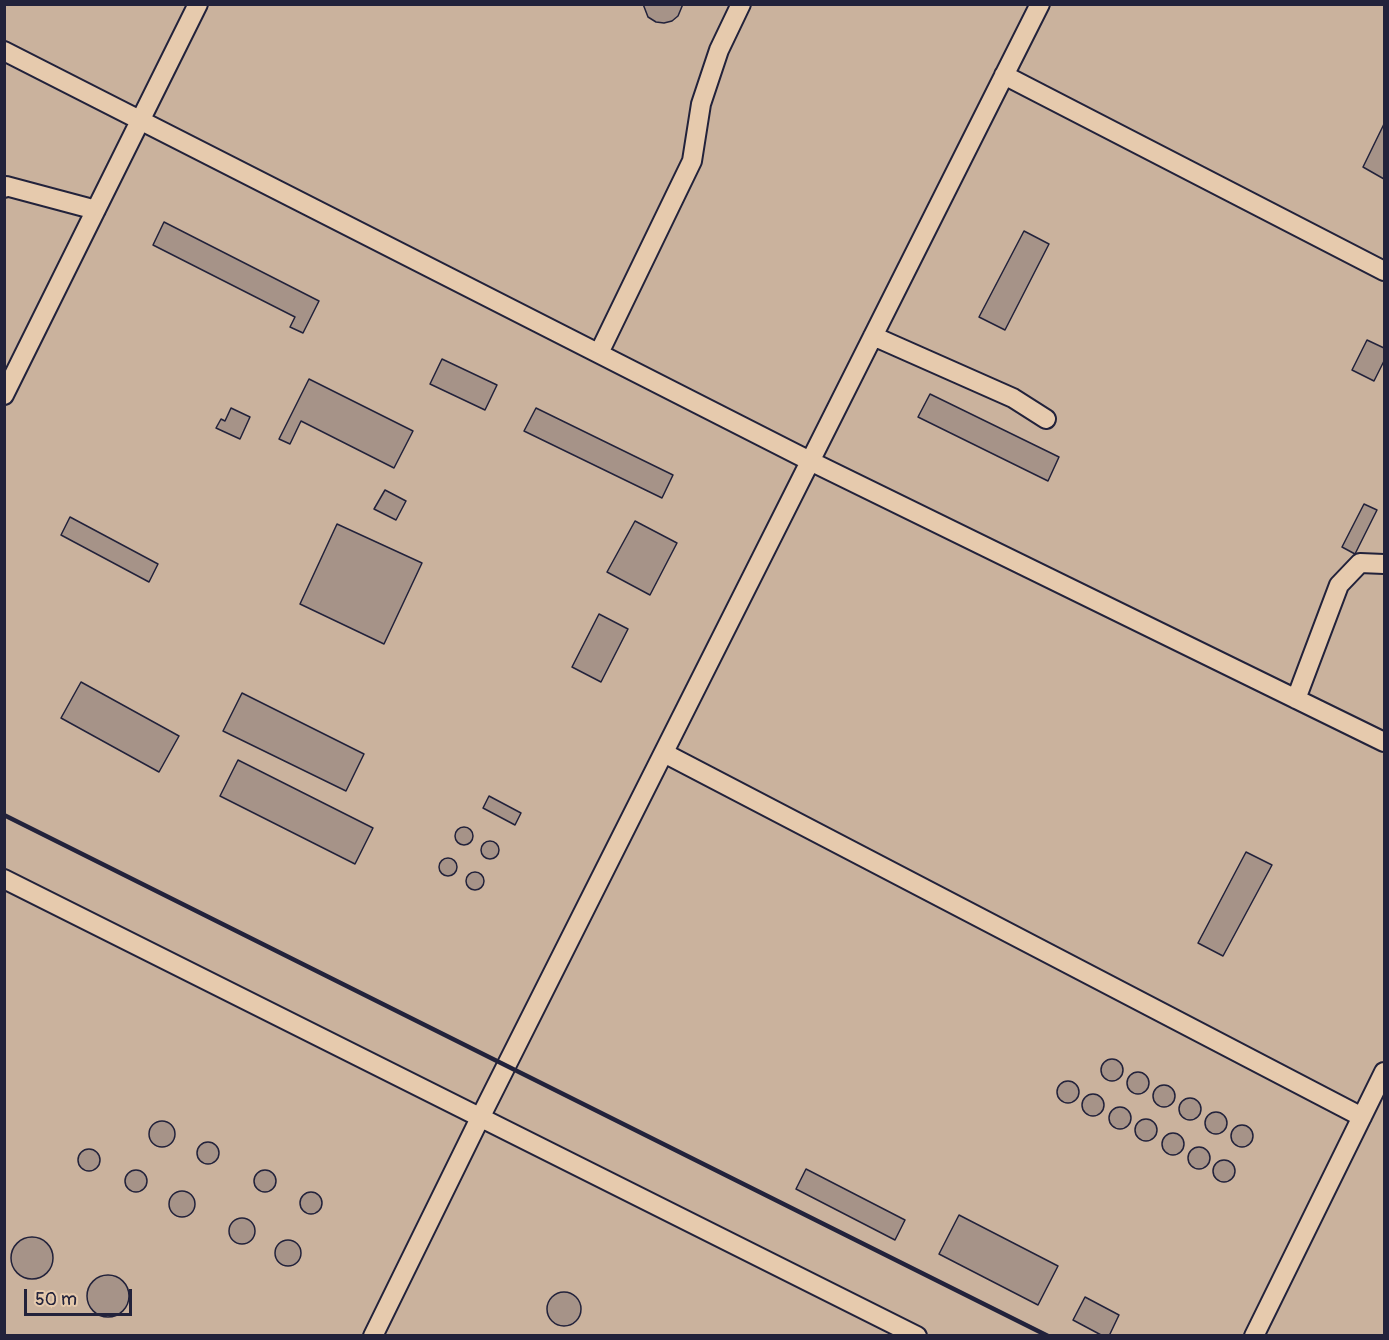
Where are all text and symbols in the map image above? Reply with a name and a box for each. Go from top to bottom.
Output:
scale bar [27,1277,135,1315]
text: 50 m [35,1288,77,1311]

